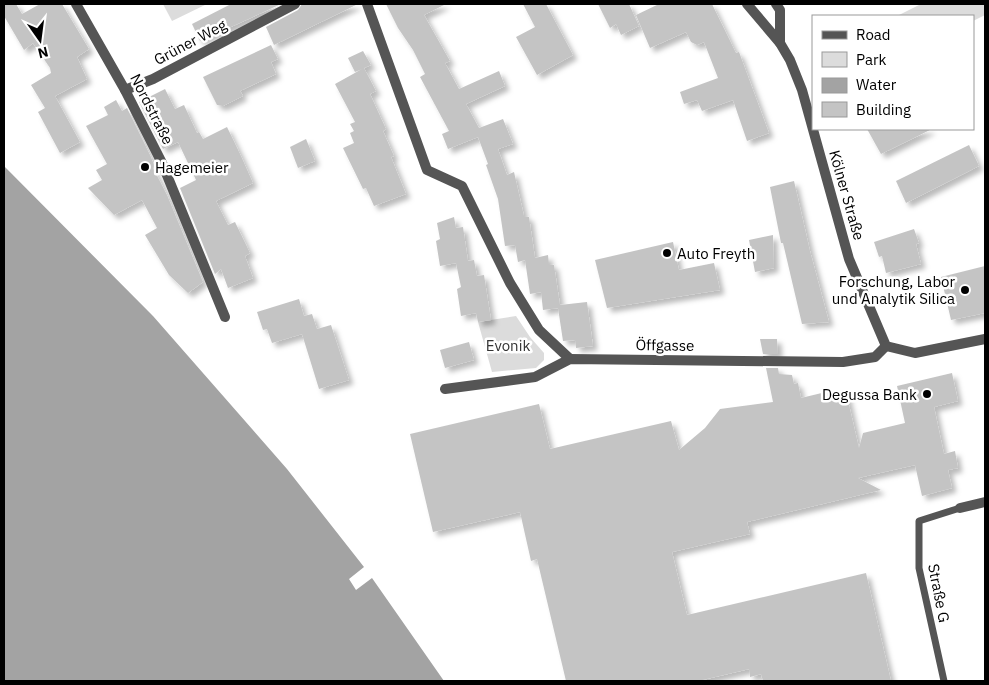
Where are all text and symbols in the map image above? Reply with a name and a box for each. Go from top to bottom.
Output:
north arrow [15,15,65,65]
street label: Grüner Weg [150,15,230,69]
legend [812,15,974,130]
text: Road [856,25,891,44]
text: N [36,43,50,63]
text: Park [856,50,886,69]
street label: Nordstraße [126,70,178,148]
text: Water [856,75,897,94]
text: Building [856,100,911,119]
street label: Kölner Straße [825,148,869,242]
place label: Hagemeier [155,158,229,177]
marker: Hagemeier [139,161,151,173]
place label: Auto Freyth [677,244,755,263]
marker: Auto Freyth [661,247,673,259]
place label: Forschung, Labor und Analytik Silica [832,272,955,308]
marker: Forschung, Labor und Analytik Silica [959,284,971,296]
street label: Öffgasse [635,335,695,355]
park label: Evonik [486,336,530,355]
place label: Degussa Bank [822,385,917,404]
marker: Degussa Bank [921,388,933,400]
street label: Straße G [924,562,954,624]

